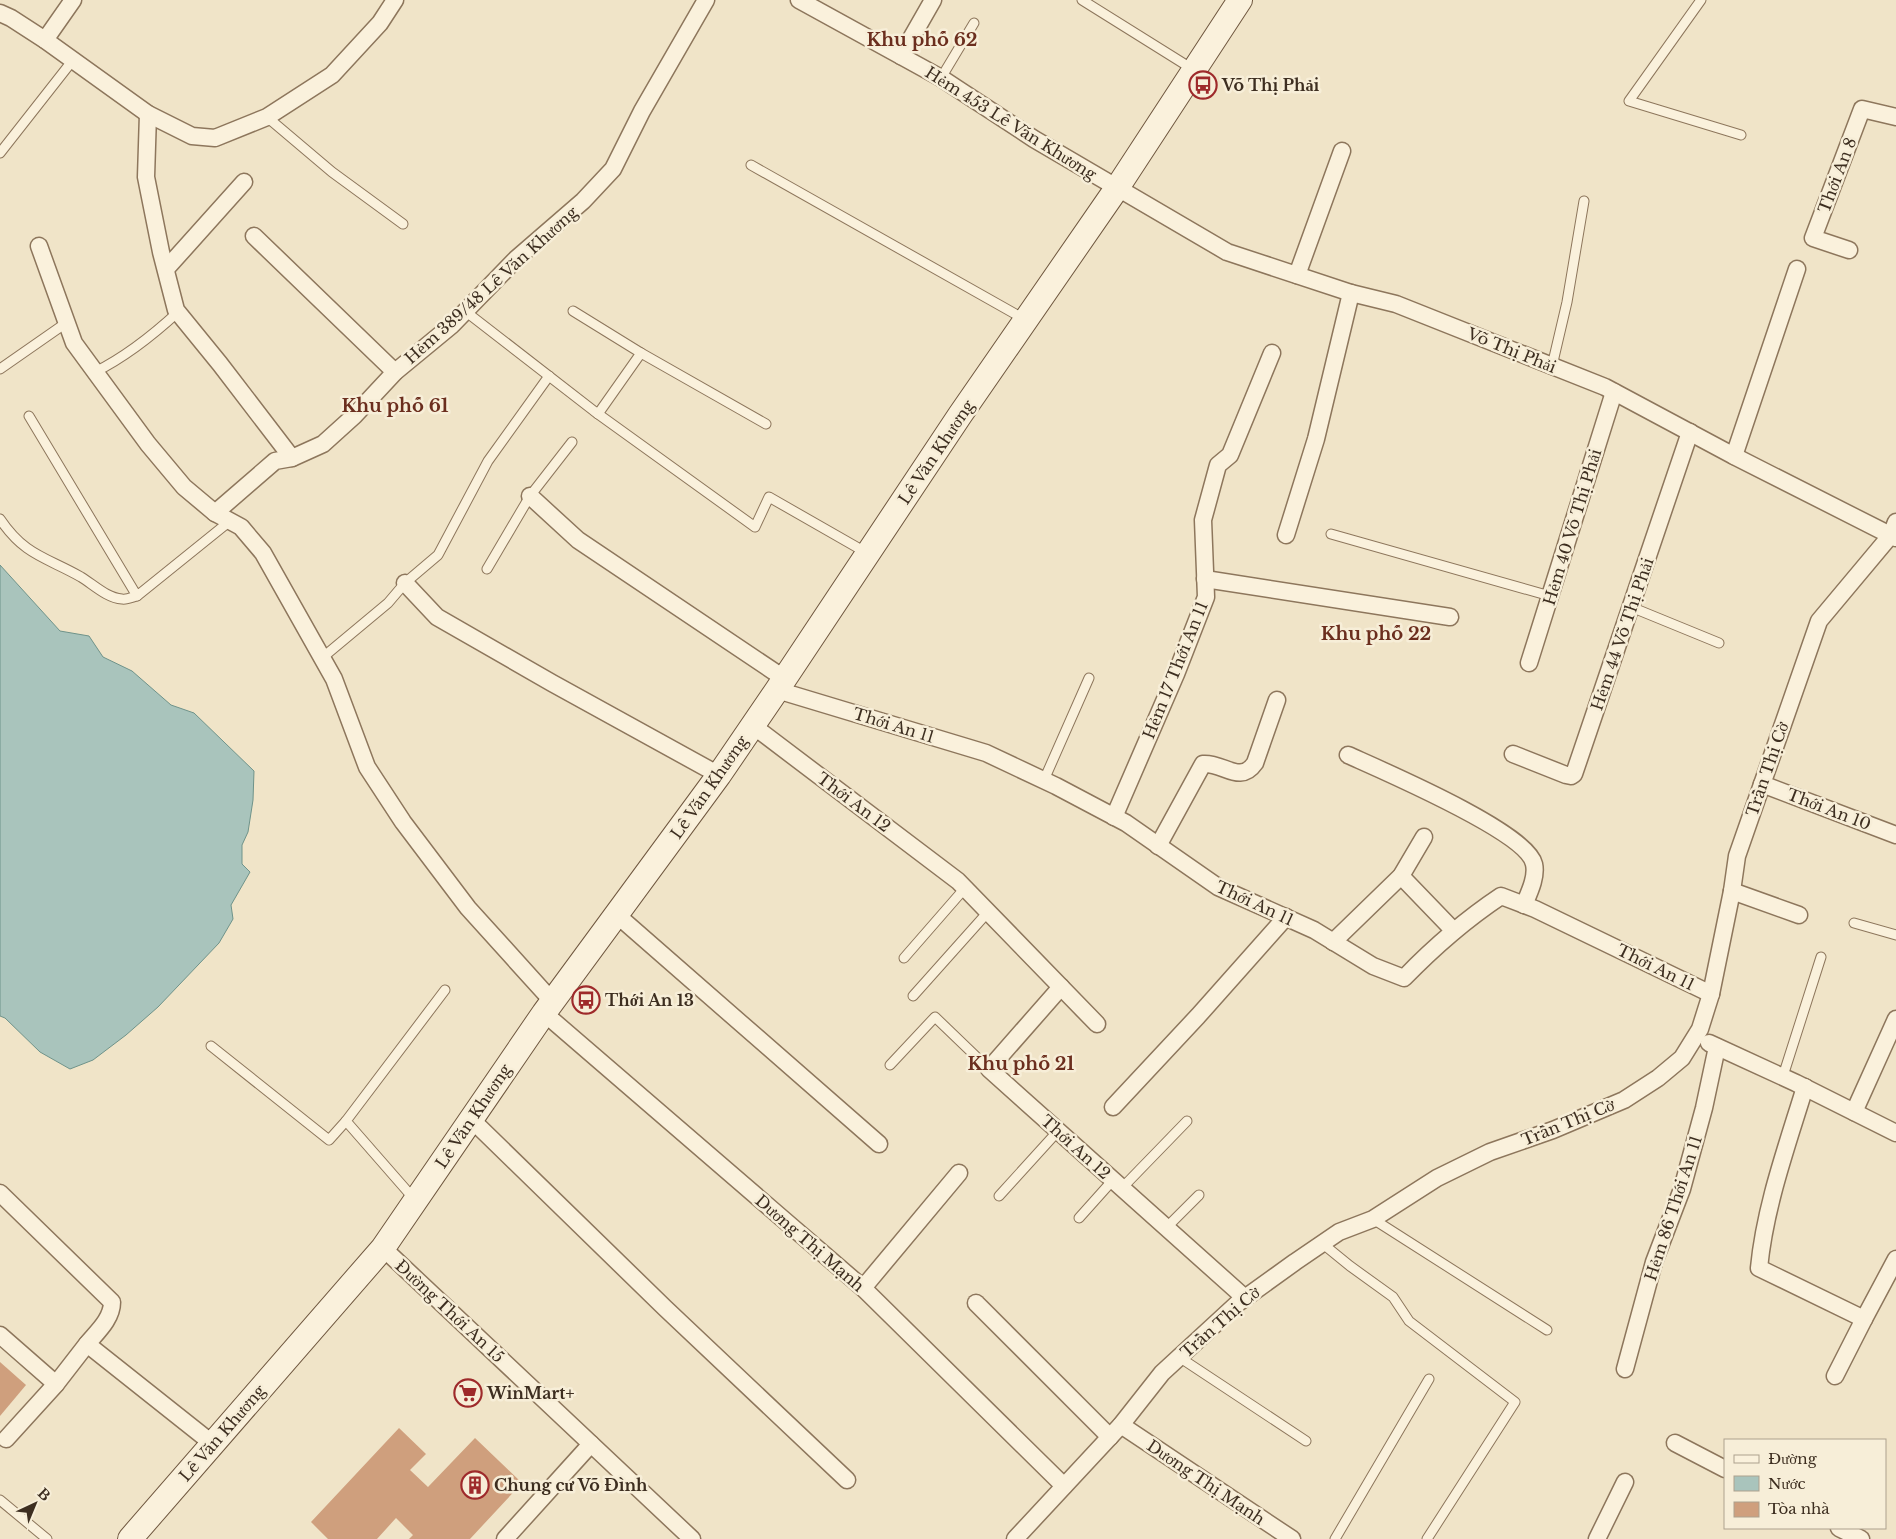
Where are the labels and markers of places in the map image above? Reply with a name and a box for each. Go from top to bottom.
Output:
bus stop icon: Võ Thị Phải [1188,70,1218,100]
place label: Võ Thị Phải [1221,75,1319,95]
bus stop icon: Thới An 13 [571,985,601,1015]
place label: Thới An 13 [605,990,694,1010]
supermarket icon: WinMart+ [453,1378,483,1408]
place label: WinMart+ [486,1383,574,1403]
building icon: Chung cư Võ Đình [460,1470,490,1500]
place label: Chung cư Võ Đình [494,1475,648,1495]

